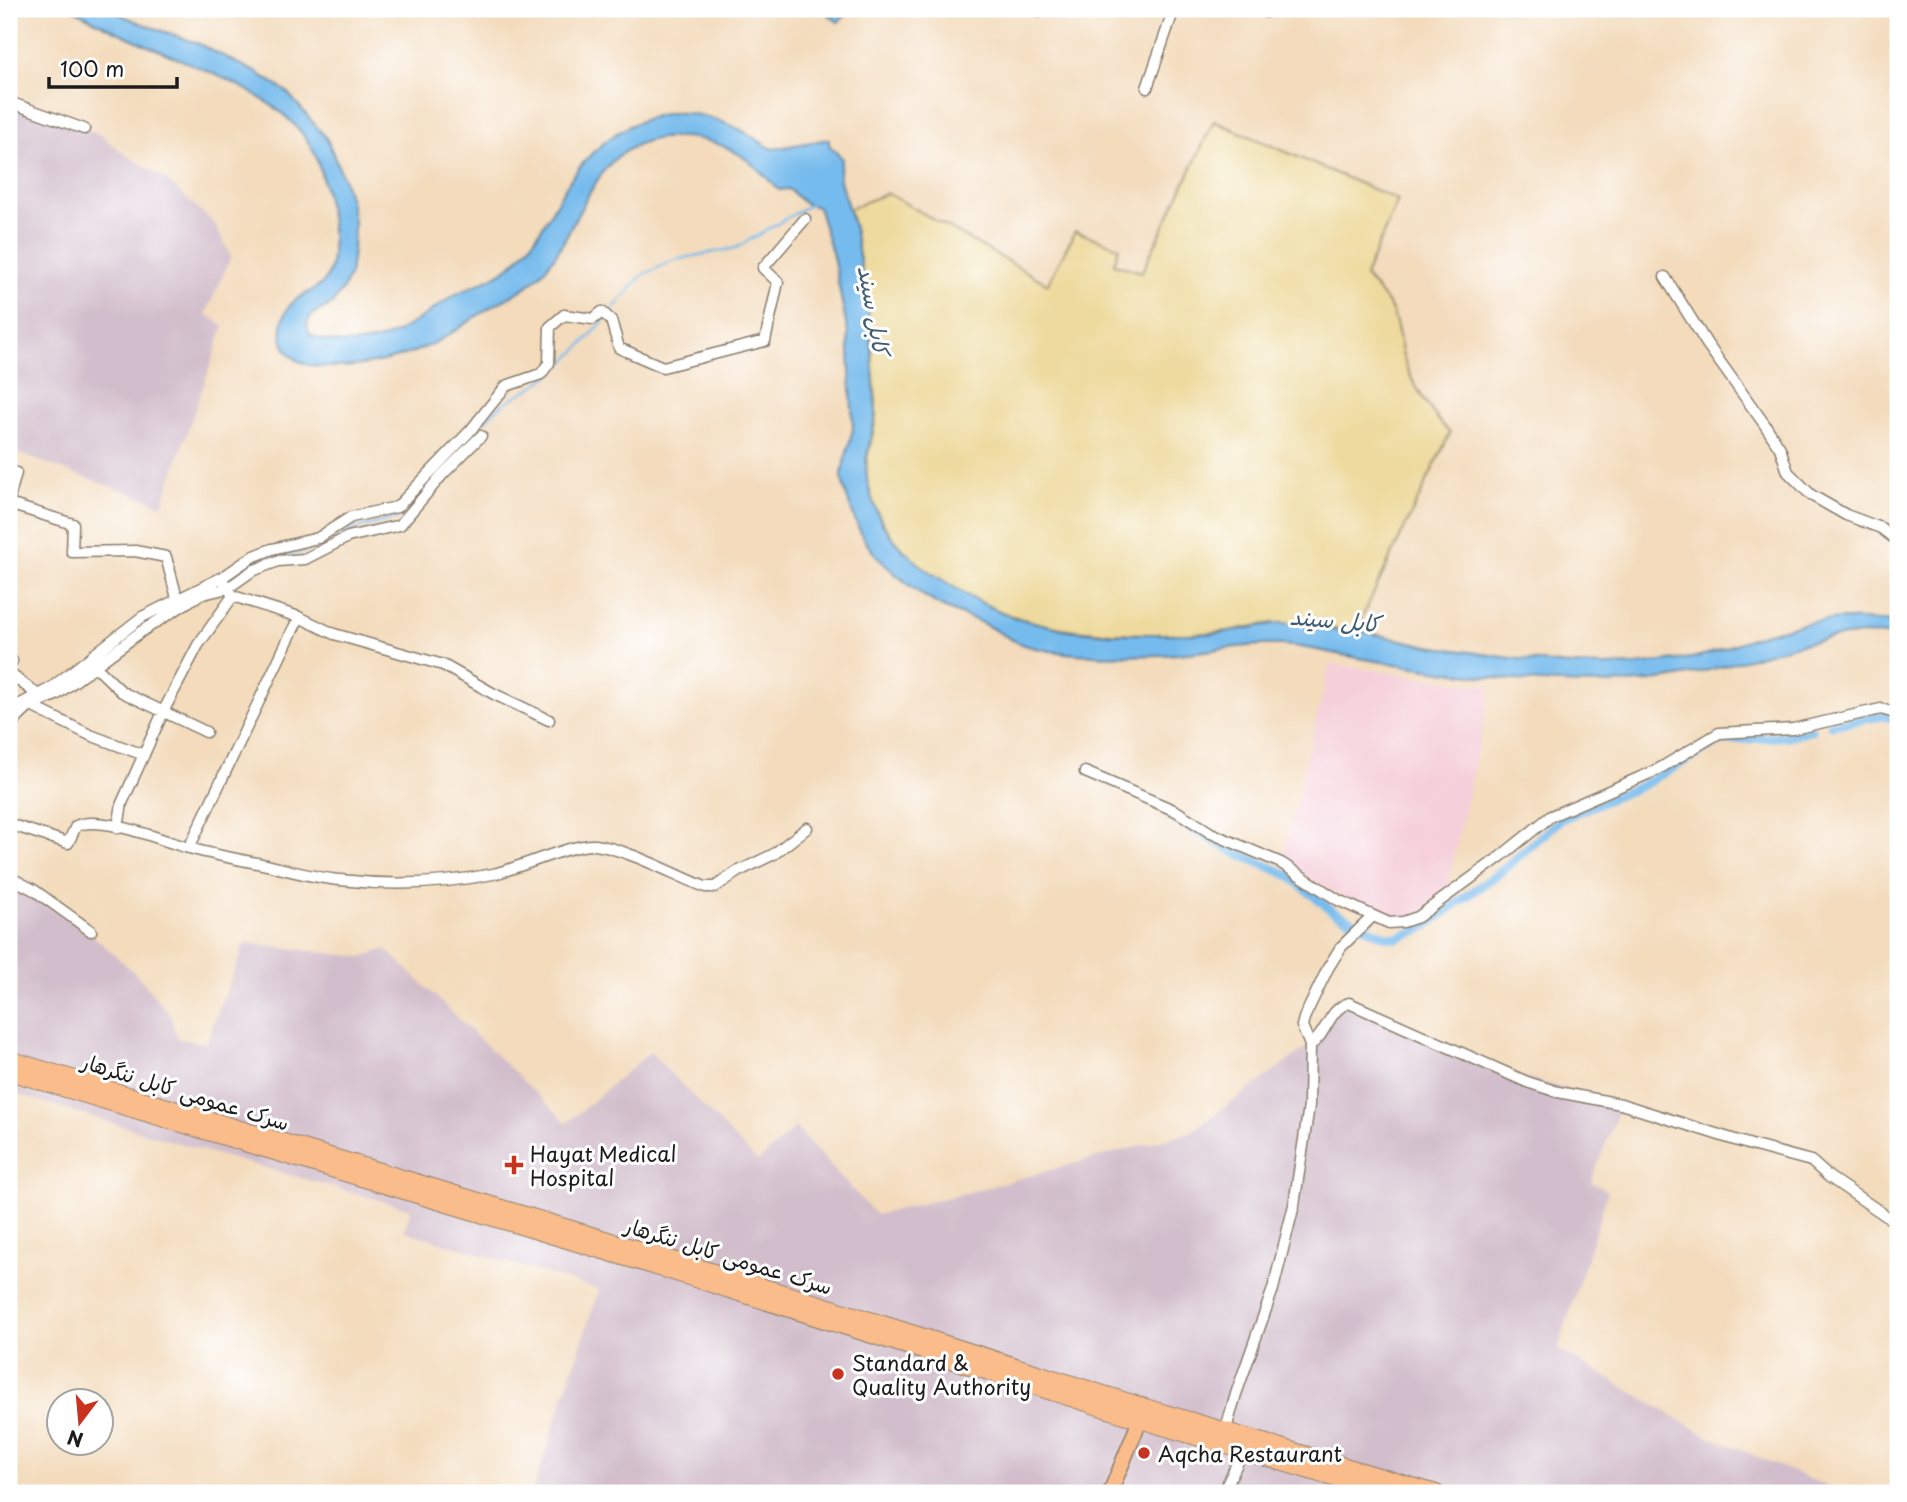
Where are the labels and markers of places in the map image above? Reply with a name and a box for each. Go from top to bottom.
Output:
place label: Hayat Medical Hospital [530,1137,677,1193]
marker: Hayat Medical Hospital [504,1155,524,1175]
place label: Standard & Quality Authority [852,1346,1031,1402]
marker: Standard & Quality Authority [830,1366,846,1382]
place label: Aqcha Restaurant [1158,1437,1342,1469]
marker: Aqcha Restaurant [1136,1445,1152,1461]

